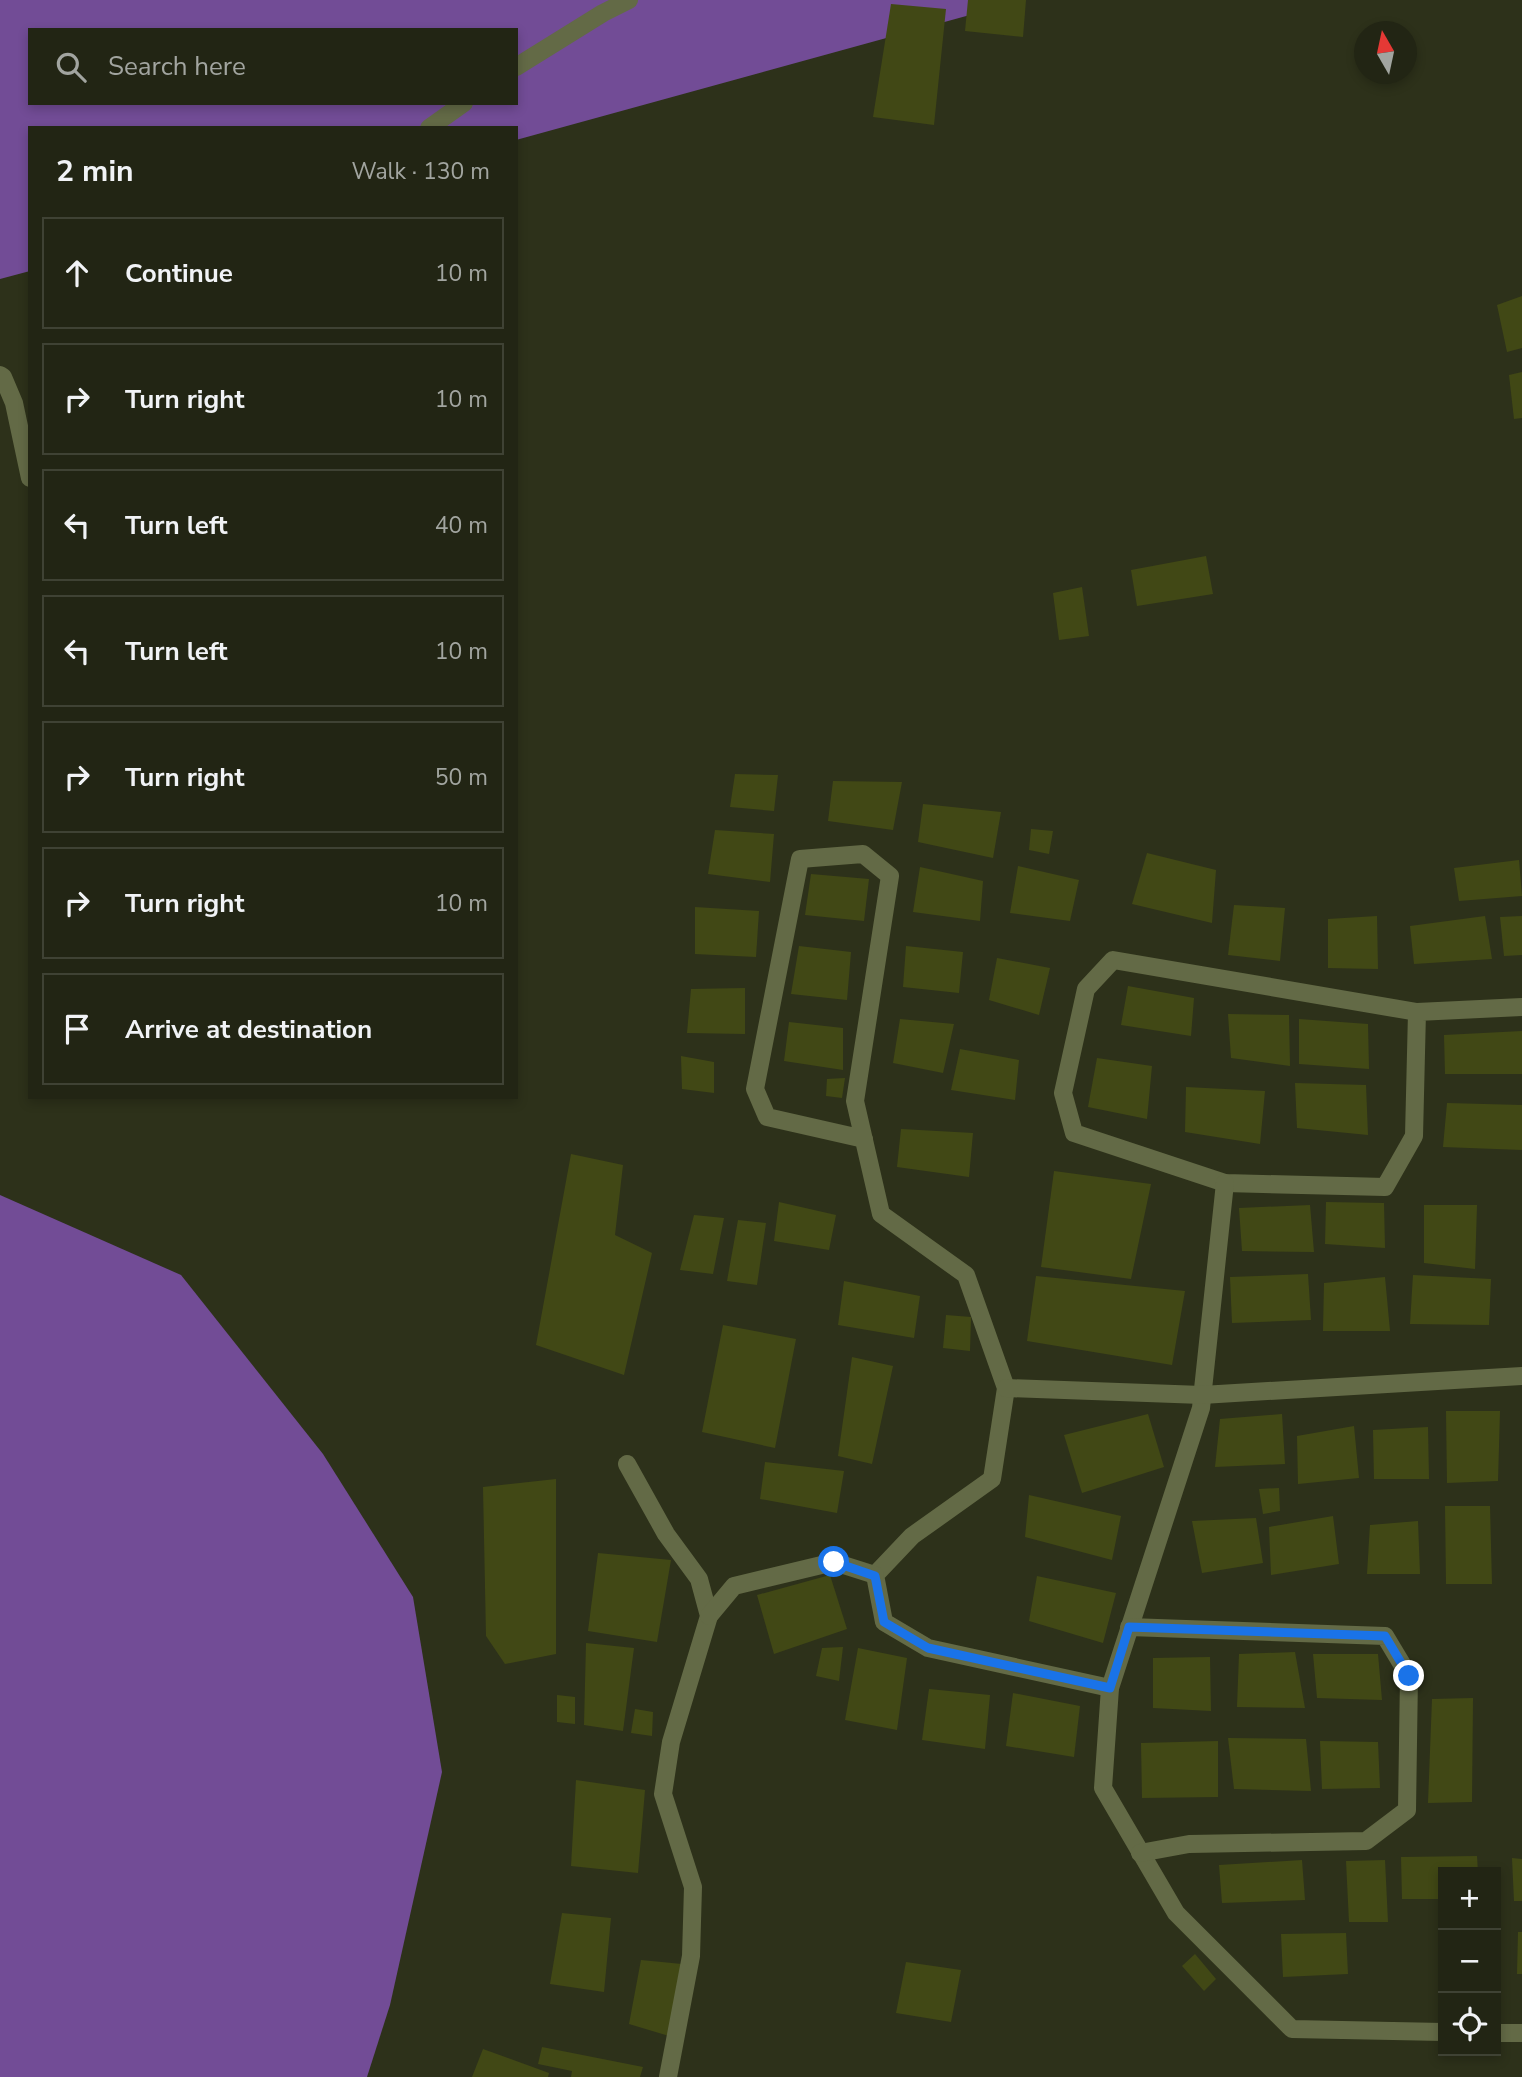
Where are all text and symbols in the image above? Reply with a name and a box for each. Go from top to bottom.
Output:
north arrow [1354,21,1417,84]
search box [28,28,518,105]
icon: search [52,48,90,86]
text: Search here [108,49,246,84]
text: 2 min [56,151,134,192]
text: Walk · 130 m [351,156,490,187]
icon: ahead [58,254,96,292]
text: Continue [125,256,233,291]
text: 10 m [435,258,488,289]
icon: right [58,380,96,418]
text: Turn right [125,382,244,417]
text: 10 m [435,384,488,415]
icon: left [58,506,96,544]
text: Turn left [125,508,228,543]
text: 40 m [435,510,488,541]
icon: left [58,632,96,670]
text: Turn left [125,634,228,669]
text: 10 m [435,636,488,667]
icon: right [58,758,96,796]
text: Turn right [125,760,244,795]
text: 50 m [435,762,488,793]
icon: right [58,884,96,922]
text: Turn right [125,886,244,921]
text: 10 m [435,888,488,919]
icon: arrive [58,1010,96,1048]
text: Arrive at destination [125,1012,372,1047]
route start [818,1546,849,1577]
route end [1393,1660,1424,1691]
map controls [1438,1867,1501,2056]
button: + [1438,1867,1501,1930]
button: − [1438,1930,1501,1993]
button: locate [1438,1993,1501,2056]

